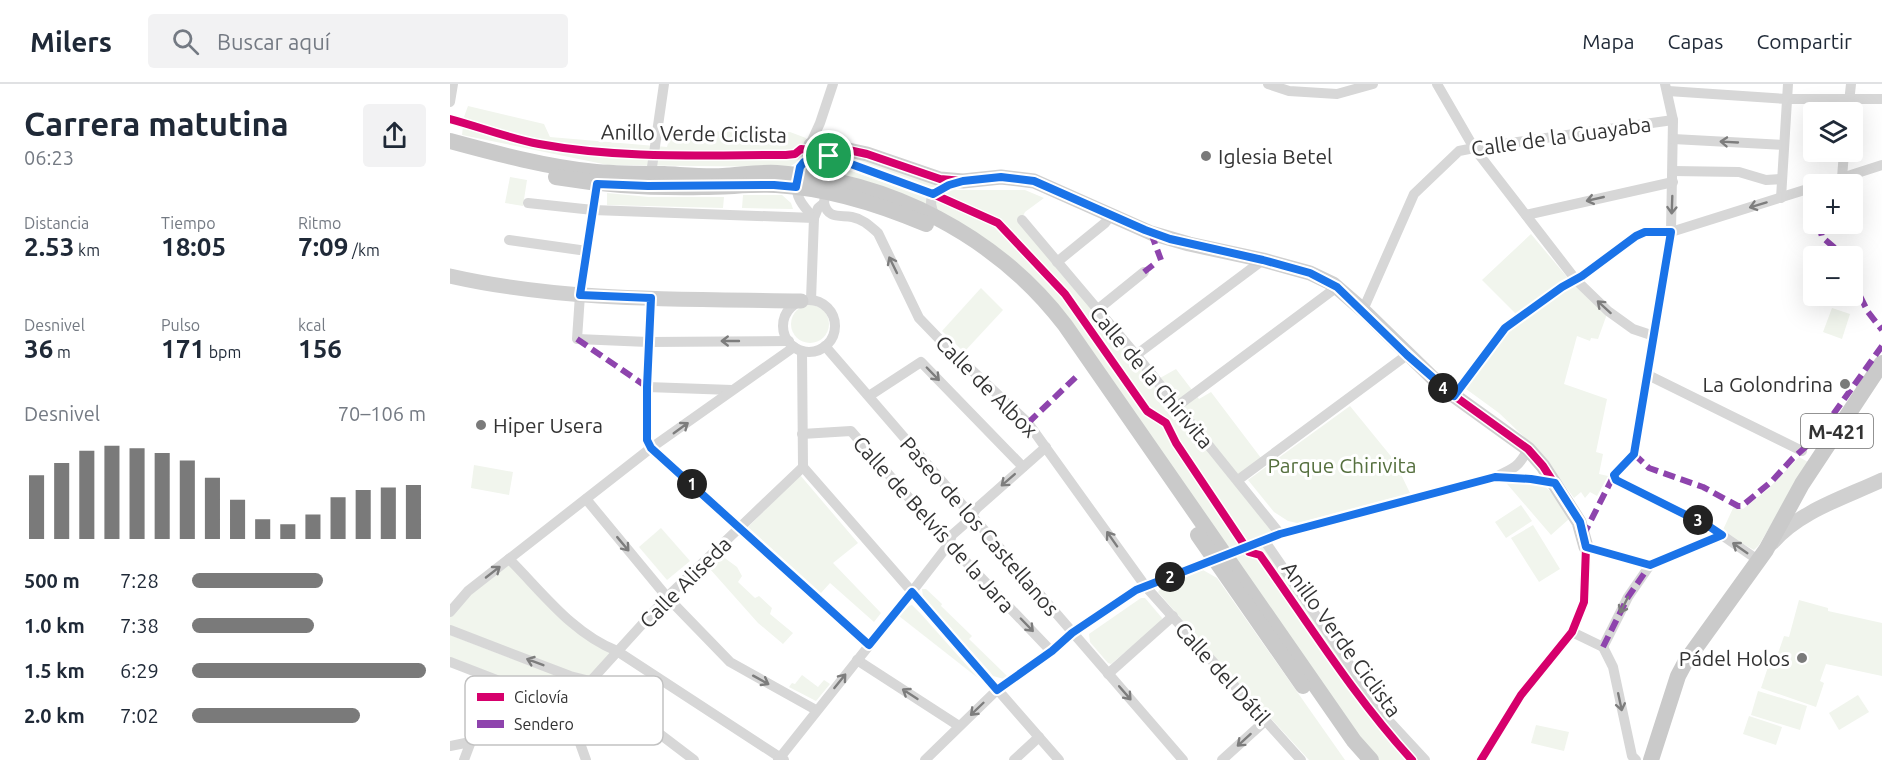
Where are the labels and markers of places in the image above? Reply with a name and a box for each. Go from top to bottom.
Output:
pin [803,130,854,181]
place label: Iglesia Betel [1218,144,1333,168]
marker: Iglesia Betel [1199,149,1213,163]
place label: La Golondrina [1703,372,1833,396]
pin: 4 [1428,373,1458,403]
marker: La Golondrina [1838,377,1852,391]
place label: Hiper Usera [493,413,603,437]
marker: Hiper Usera [474,418,488,432]
pin: 1 [677,469,707,499]
pin: 3 [1683,505,1713,535]
pin: 2 [1155,562,1185,592]
place label: Pádel Holos [1679,646,1790,670]
marker: Pádel Holos [1795,651,1809,665]

